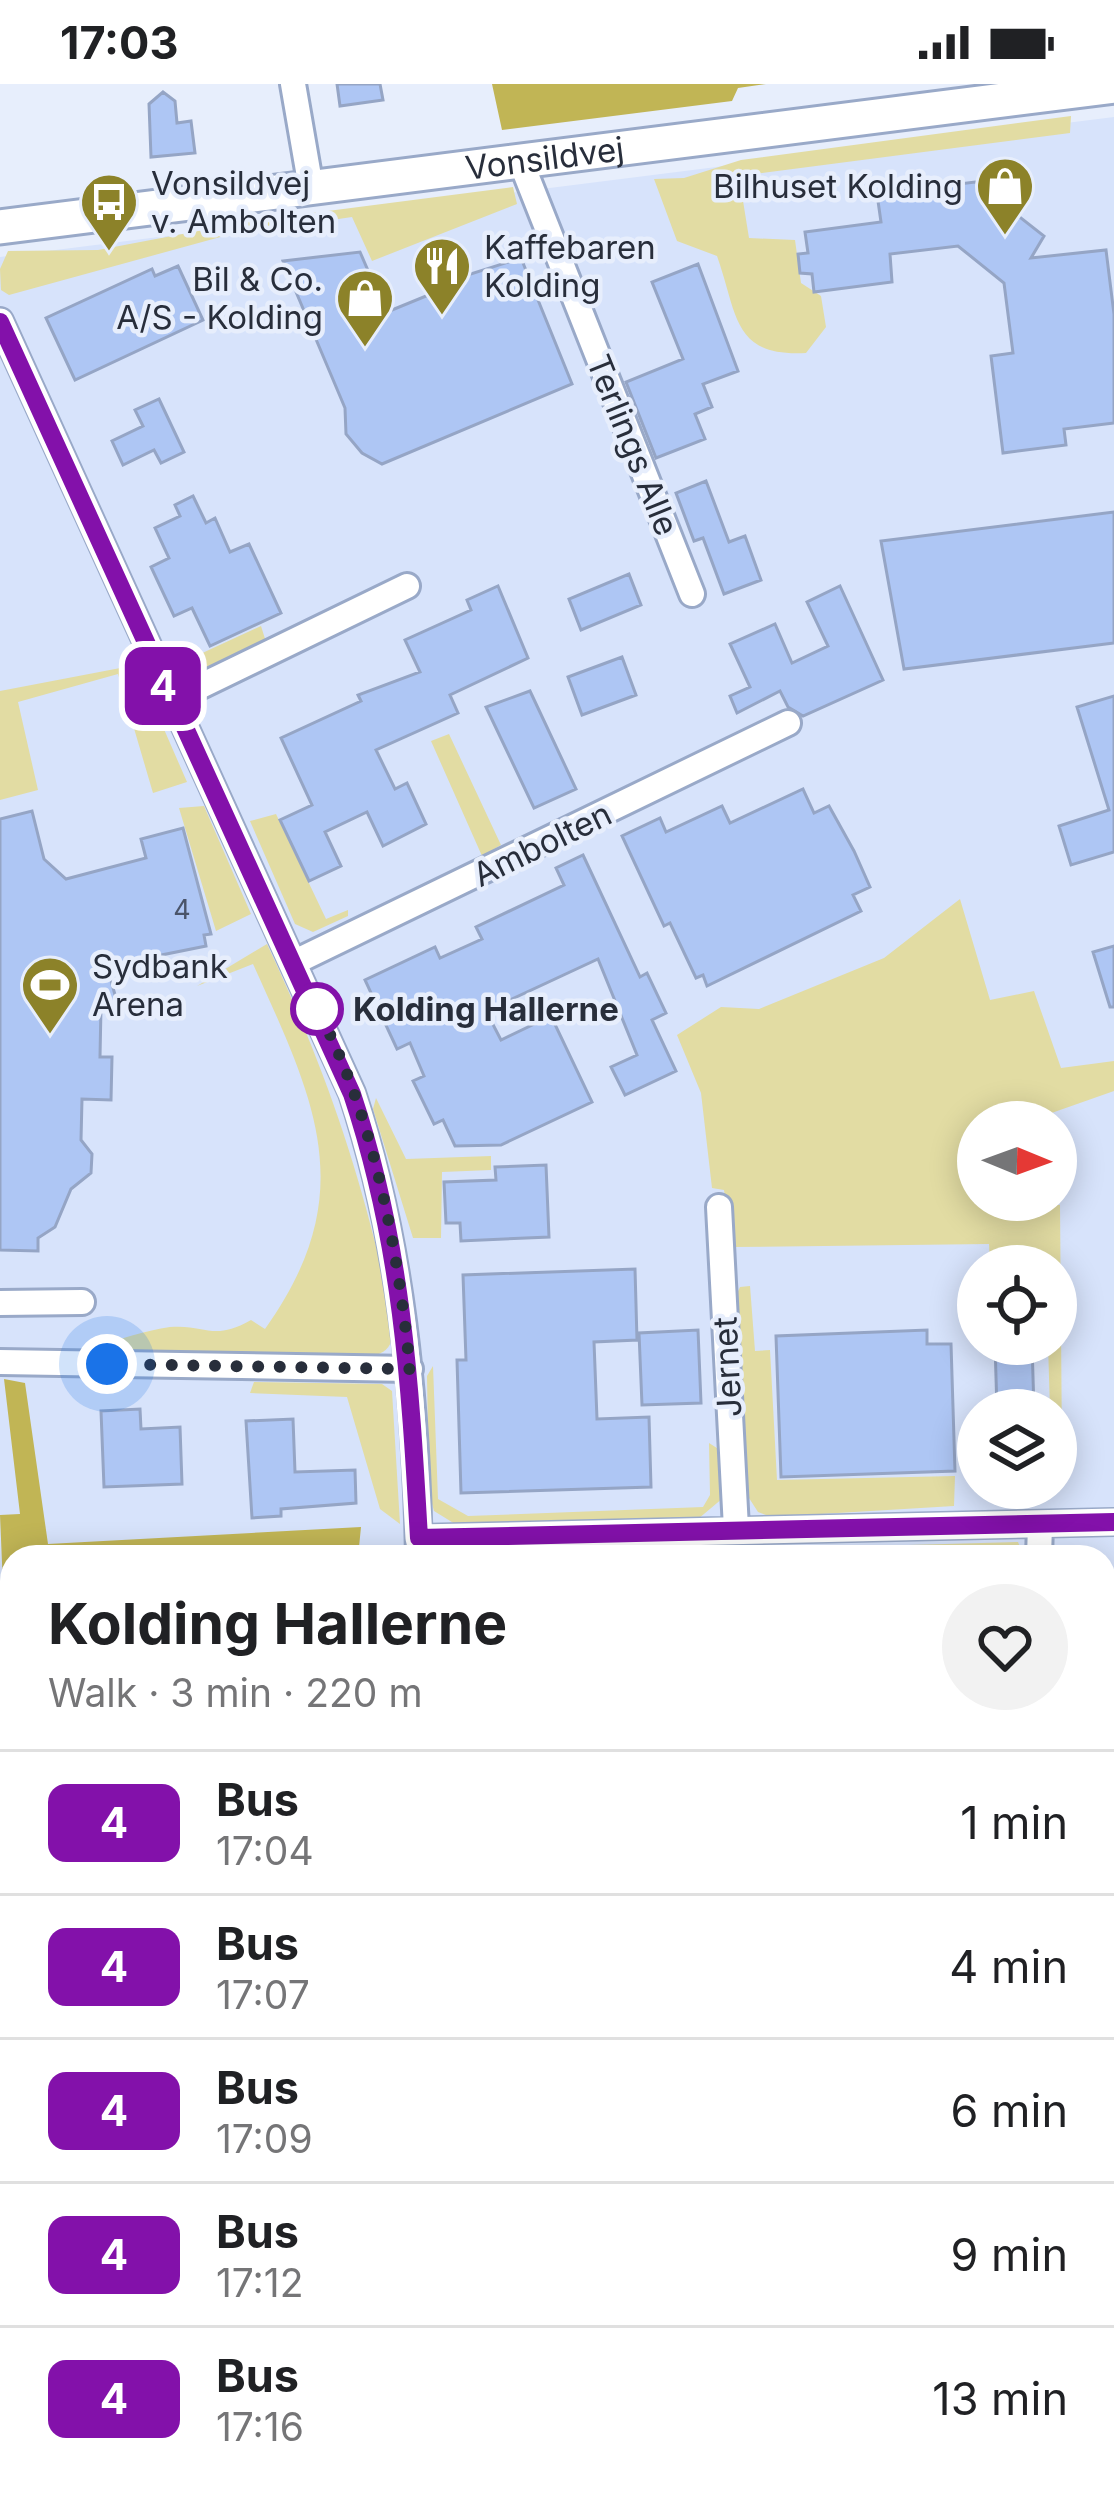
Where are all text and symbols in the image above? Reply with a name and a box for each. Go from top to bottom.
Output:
text: 17:03 [60,15,178,70]
street label: Vonsildvej [463,128,626,188]
shop icon: Bilhuset Kolding [974,155,1036,237]
place label: Vonsildvej v. Ambolten [151,163,336,241]
place label: Bilhuset Kolding [713,166,963,206]
bus stop icon: Vonsildvej v. Ambolten [78,171,140,253]
place label: Kaffebaren Kolding [484,227,656,305]
restaurant icon: Kaffebaren Kolding [411,235,473,317]
place label: Bil & Co. A/S - Kolding [116,259,323,337]
shop icon: Bil & Co. A/S - Kolding [334,267,396,349]
street label: Terlings Alle [579,349,687,541]
line badge: 4 [124,647,202,725]
text: 4 [149,660,177,711]
street label: Ambolten [466,793,618,895]
house number: 4 [173,893,191,926]
place label: Sydbank Arena [92,946,228,1024]
sports icon: Sydbank Arena [19,954,81,1036]
marker: Kolding Hallerne [292,984,342,1034]
place label: Kolding Hallerne [353,989,619,1029]
north arrow [957,1101,1077,1221]
map controls [957,1101,1077,1509]
button: locate [957,1245,1077,1365]
street label: Jernet [704,1316,750,1418]
your location [77,1334,137,1394]
button: layers [957,1389,1077,1509]
button: heart [942,1584,1068,1710]
text: Kolding Hallerne [48,1589,507,1658]
text: Walk · 3 min · 220 m [48,1669,423,1716]
text: Bus [216,1772,299,1827]
text: 1 min [960,1795,1068,1850]
text: 4 [100,1797,128,1848]
text: 17:04 [216,1827,314,1874]
text: Bus [216,1916,299,1971]
text: 4 min [949,1939,1068,1994]
text: 4 [100,1941,128,1992]
text: 17:07 [216,1971,310,2018]
text: Bus [216,2060,299,2115]
text: 6 min [951,2083,1068,2138]
text: 4 [100,2085,128,2136]
text: 17:09 [216,2115,313,2162]
text: Bus [216,2204,299,2259]
text: 9 min [951,2227,1068,2282]
text: 4 [100,2229,128,2280]
text: 17:12 [216,2259,304,2306]
text: Bus [216,2348,299,2403]
text: 13 min [932,2371,1068,2426]
text: 4 [100,2373,128,2424]
text: 17:16 [216,2403,304,2450]

